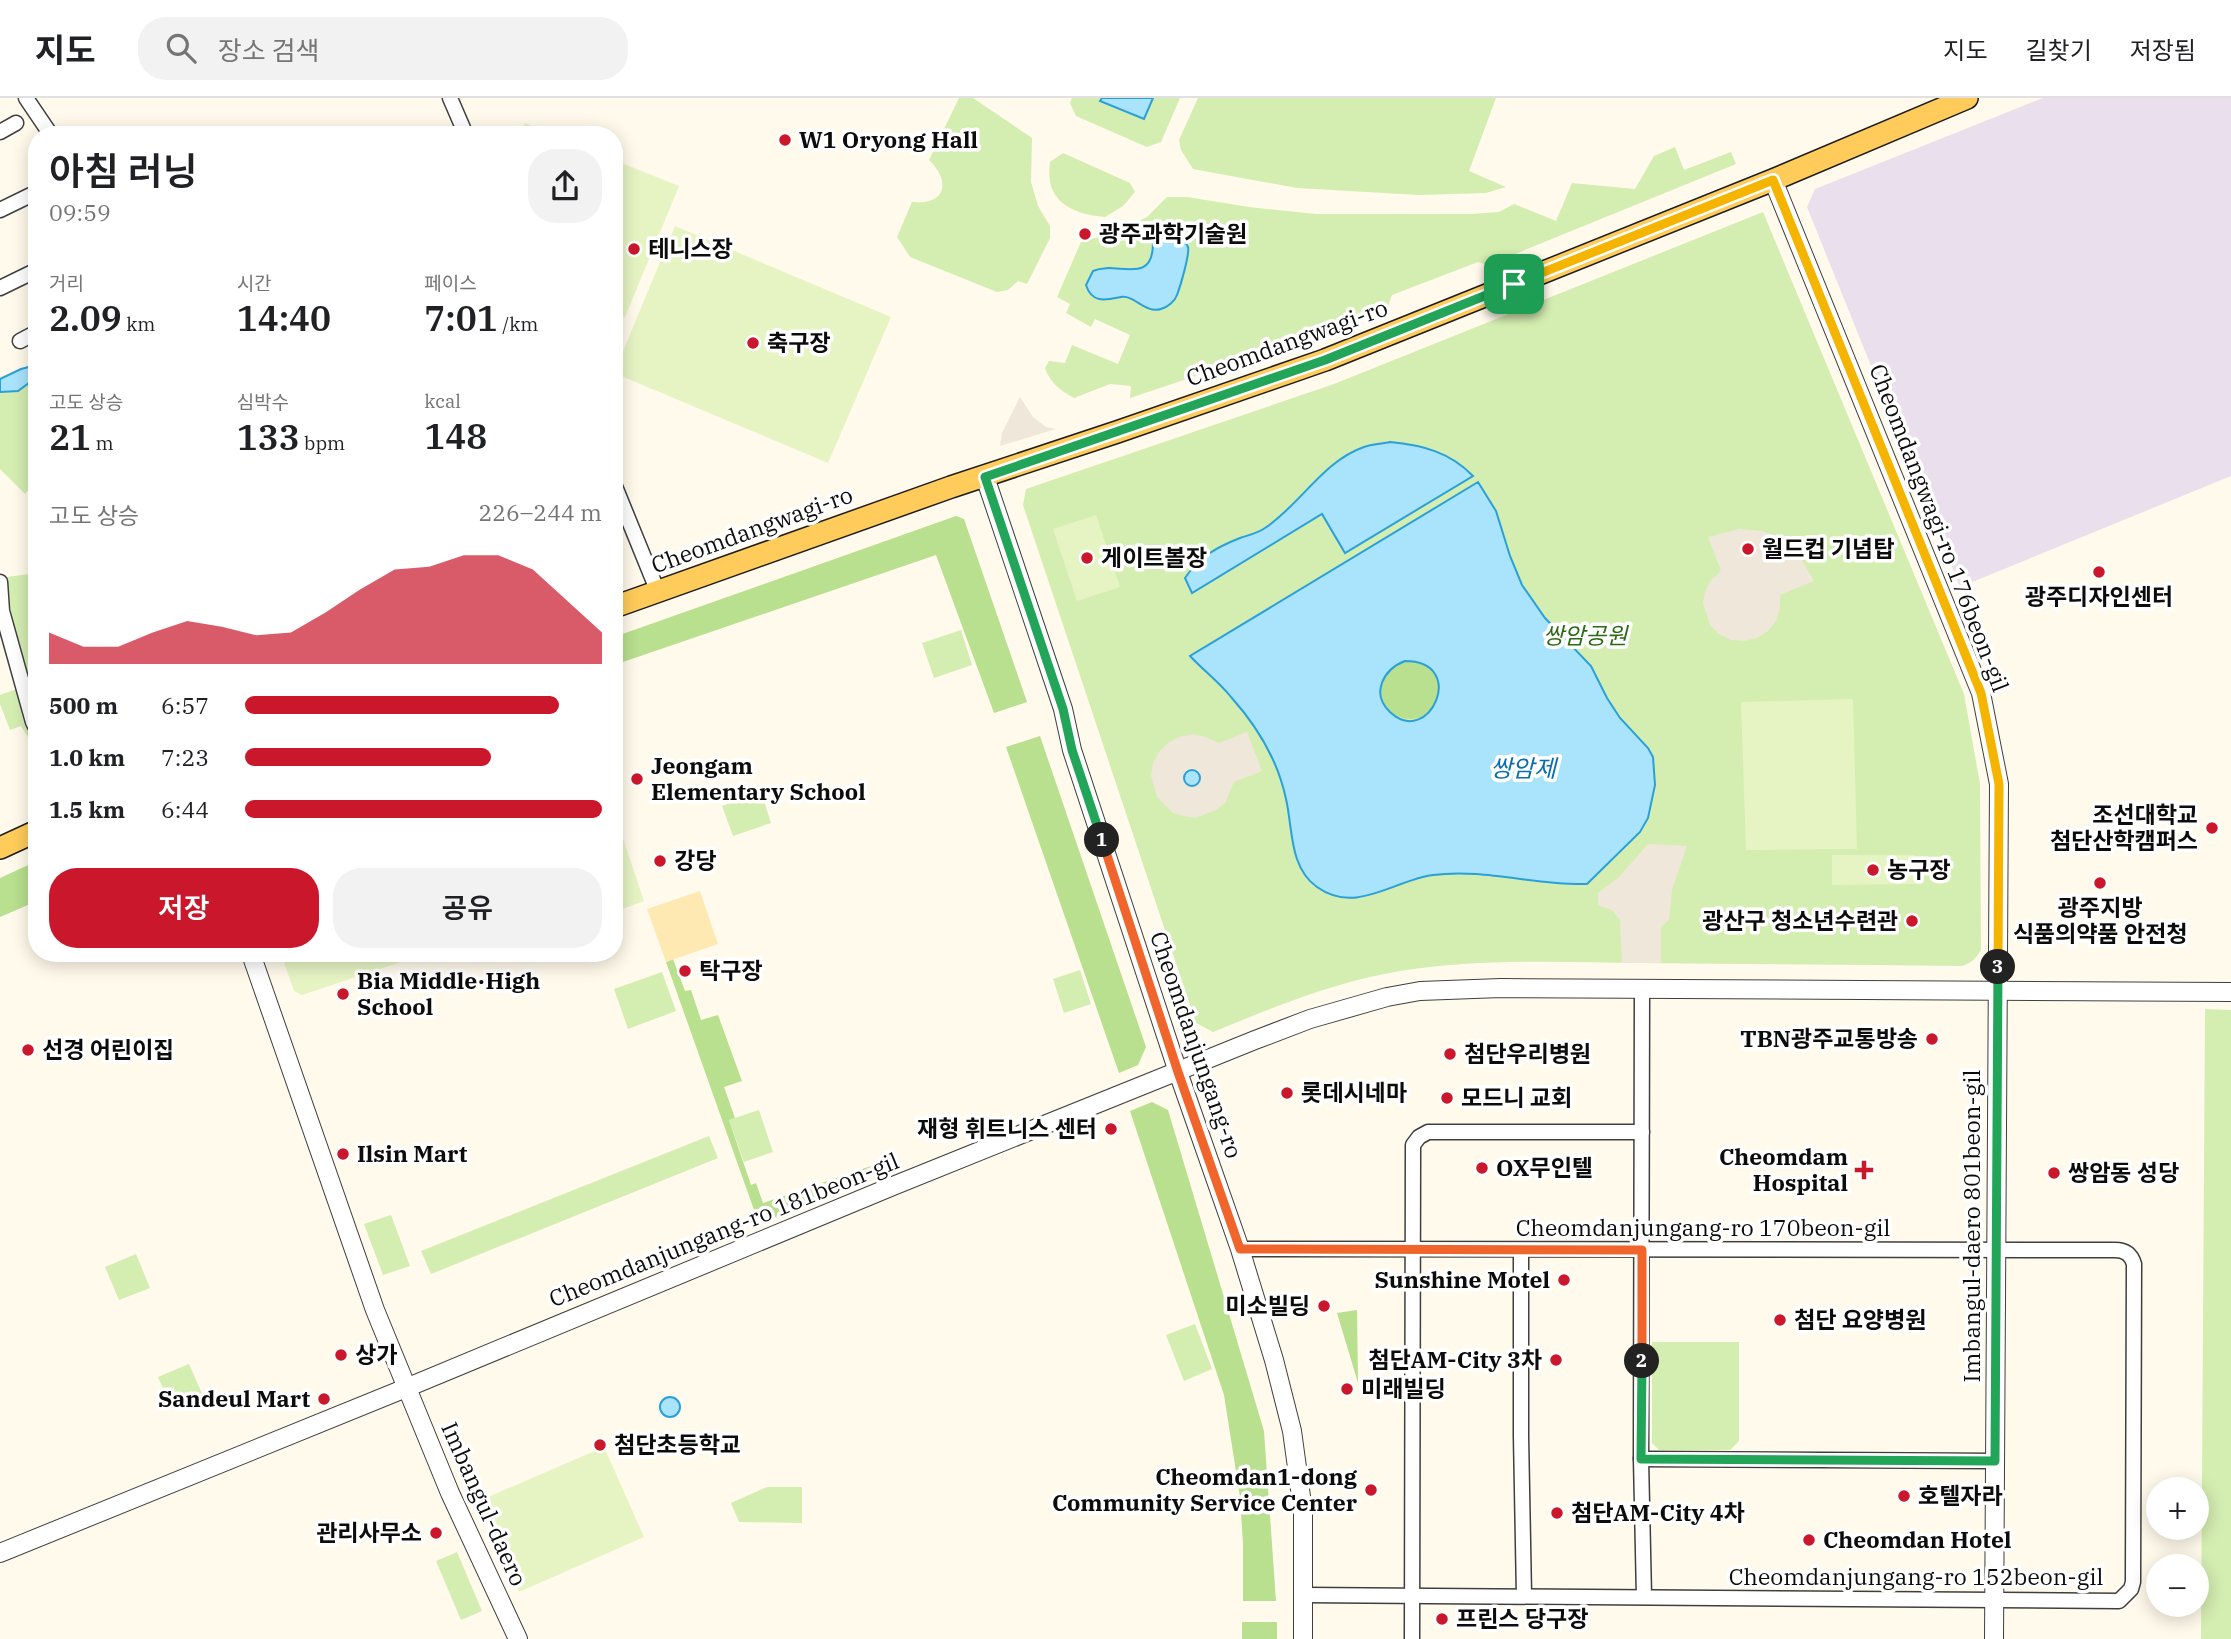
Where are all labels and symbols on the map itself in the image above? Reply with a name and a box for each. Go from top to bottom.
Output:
place label: W1 Oryong Hall [799,124,978,154]
marker: W1 Oryong Hall [777,132,793,148]
place label: 광주과학기술원 [1099,218,1247,248]
marker: 광주과학기술원 [1077,226,1093,242]
place label: 테니스장 [648,233,733,263]
marker: 테니스장 [626,241,642,257]
pin [1484,254,1544,314]
street label: Cheomdangwagi-ro [1182,292,1392,392]
place label: 축구장 [767,327,830,357]
marker: 축구장 [745,335,761,351]
street label: Cheomdangwagi-ro 176beon-gil [1863,359,2017,696]
street label: Cheomdangwagi-ro [647,479,857,579]
place label: 월드컵 기념탑 [1762,533,1894,563]
marker: 월드컵 기념탑 [1740,541,1756,557]
place label: 게이트볼장 [1101,542,1207,572]
marker: 게이트볼장 [1079,550,1095,566]
marker: 광주디자인센터 [2091,564,2107,580]
place label: 광주디자인센터 [2025,581,2173,611]
park label: 쌍암공원 [1543,620,1629,650]
place label: Jeongam Elementary School [651,750,866,806]
water label: 쌍암제 [1490,752,1559,784]
marker: Jeongam Elementary School [629,771,645,787]
place label: 조선대학교 첨단산학캠퍼스 [2050,799,2198,855]
marker: 조선대학교 첨단산학캠퍼스 [2204,820,2220,836]
pin: 1 [1084,822,1120,858]
place label: 강당 [674,845,716,875]
marker: 강당 [652,853,668,869]
place label: 농구장 [1887,854,1950,884]
marker: 농구장 [1865,862,1881,878]
marker: 광주지방 식품의약품 안전청 [2092,875,2108,891]
place label: 광주지방 식품의약품 안전청 [2013,892,2187,948]
place label: 광산구 청소년수련관 [1702,905,1898,935]
marker: 광산구 청소년수련관 [1904,913,1920,929]
street label: Cheomdanjungang-ro [1144,927,1250,1162]
pin: 3 [1980,950,2016,984]
place label: 탁구장 [699,955,762,985]
marker: 탁구장 [677,963,693,979]
place label: Bia Middle·High School [357,965,540,1021]
marker: Bia Middle·High School [335,986,351,1002]
place label: TBN광주교통방송 [1740,1023,1918,1053]
marker: TBN광주교통방송 [1924,1031,1940,1047]
place label: 선경 어린이집 [42,1034,174,1064]
place label: 첨단우리병원 [1464,1038,1591,1068]
marker: 선경 어린이집 [20,1042,36,1058]
marker: 첨단우리병원 [1442,1046,1458,1062]
street label: Imbangul-daero 801beon-gil [1956,1069,1986,1382]
place label: 롯데시네마 [1301,1077,1407,1107]
place label: 모드니 교회 [1461,1082,1572,1112]
marker: 롯데시네마 [1279,1085,1295,1101]
marker: 모드니 교회 [1439,1090,1455,1106]
place label: 재형 휘트니스 센터 [917,1113,1097,1143]
marker: 재형 휘트니스 센터 [1103,1121,1119,1137]
place label: Ilsin Mart [357,1138,468,1168]
place label: Cheomdam Hospital [1719,1141,1848,1197]
street label: Cheomdanjungang-ro 181beon-gil [544,1145,903,1313]
marker: Ilsin Mart [335,1146,351,1162]
place label: OX무인텔 [1496,1152,1593,1182]
place label: 쌍암동 성당 [2068,1157,2179,1187]
marker: OX무인텔 [1474,1160,1490,1176]
marker: Cheomdam Hospital [1854,1160,1874,1180]
marker: 쌍암동 성당 [2046,1165,2062,1181]
street label: Cheomdanjungang-ro 170beon-gil [1516,1212,1890,1242]
place label: Sunshine Motel [1374,1264,1550,1294]
marker: Sunshine Motel [1556,1272,1572,1288]
place label: 미소빌딩 [1225,1290,1310,1320]
marker: 미소빌딩 [1316,1298,1332,1314]
place label: 첨단 요양병원 [1794,1304,1926,1334]
marker: 첨단 요양병원 [1772,1312,1788,1328]
place label: 상가 [355,1339,397,1369]
place label: 첨단AM-City 3차 [1368,1344,1542,1374]
pin: 2 [1624,1344,1660,1378]
marker: 상가 [333,1347,349,1363]
marker: 첨단AM-City 3차 [1548,1352,1564,1368]
place label: 미래빌딩 [1361,1373,1446,1403]
marker: 미래빌딩 [1339,1381,1355,1397]
place label: Sandeul Mart [158,1383,310,1413]
marker: Sandeul Mart [316,1391,332,1407]
street label: Imbangul-daero [435,1417,534,1590]
place label: 첨단초등학교 [614,1429,741,1459]
marker: 첨단초등학교 [592,1437,608,1453]
place label: Cheomdan1-dong Community Service Center [1052,1461,1358,1517]
place label: 호텔자라 [1918,1480,2003,1510]
marker: Cheomdan1-dong Community Service Center [1363,1482,1379,1498]
marker: 호텔자라 [1896,1488,1912,1504]
place label: 첨단AM-City 4차 [1571,1497,1745,1527]
marker: 첨단AM-City 4차 [1549,1505,1565,1521]
place label: 관리사무소 [316,1517,422,1547]
place label: Cheomdan Hotel [1823,1524,2011,1554]
marker: 관리사무소 [428,1525,444,1541]
marker: Cheomdan Hotel [1801,1532,1817,1548]
street label: Cheomdanjungang-ro 152beon-gil [1729,1561,2103,1591]
place label: 프린스 당구장 [1456,1603,1588,1633]
marker: 프린스 당구장 [1434,1611,1450,1627]

